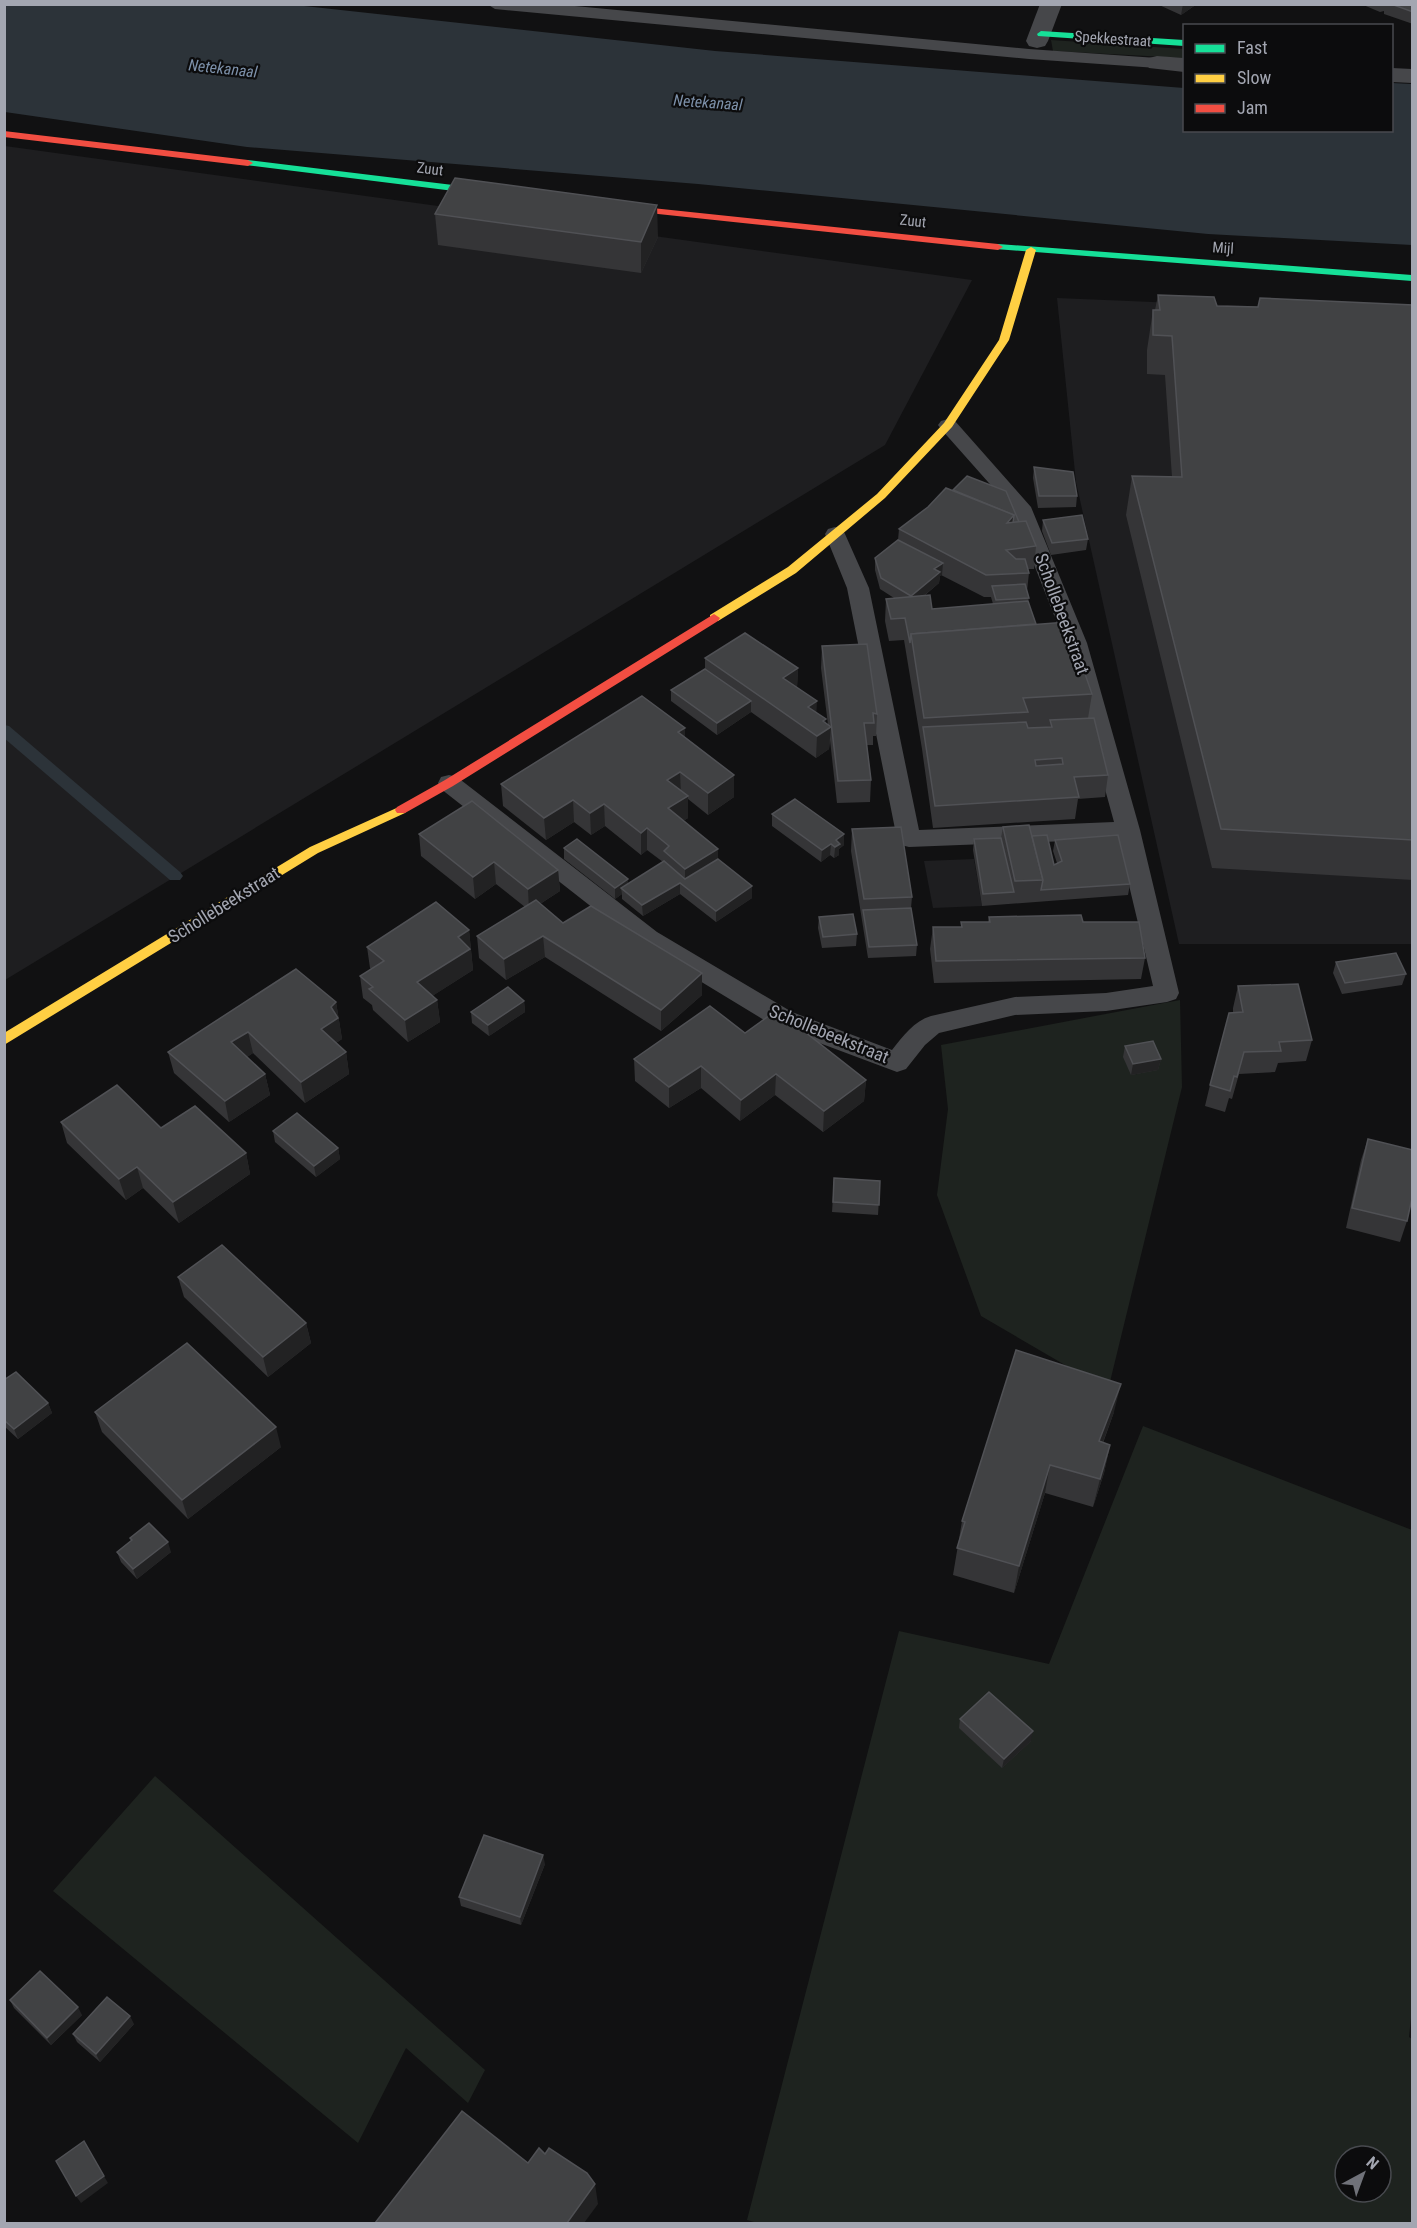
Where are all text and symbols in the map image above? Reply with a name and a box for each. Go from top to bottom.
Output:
legend [1183,24,1393,132]
street label: Spekkestraat [1074,27,1152,51]
text: Fast [1237,37,1268,58]
water label: Netekanaal [188,55,259,82]
text: Slow [1237,67,1272,88]
water label: Netekanaal [673,91,744,114]
text: Jam [1237,97,1268,118]
street label: Zuut [416,158,444,180]
street label: Zuut [899,211,927,231]
street label: Mijl [1212,238,1234,258]
street label: Schollebeekstraat [1031,550,1094,677]
street label: Schollebeekstraat [164,862,283,947]
street label: Schollebeekstraat [766,1000,892,1067]
north arrow [1333,2144,1393,2204]
text: N [1363,2153,1382,2173]

